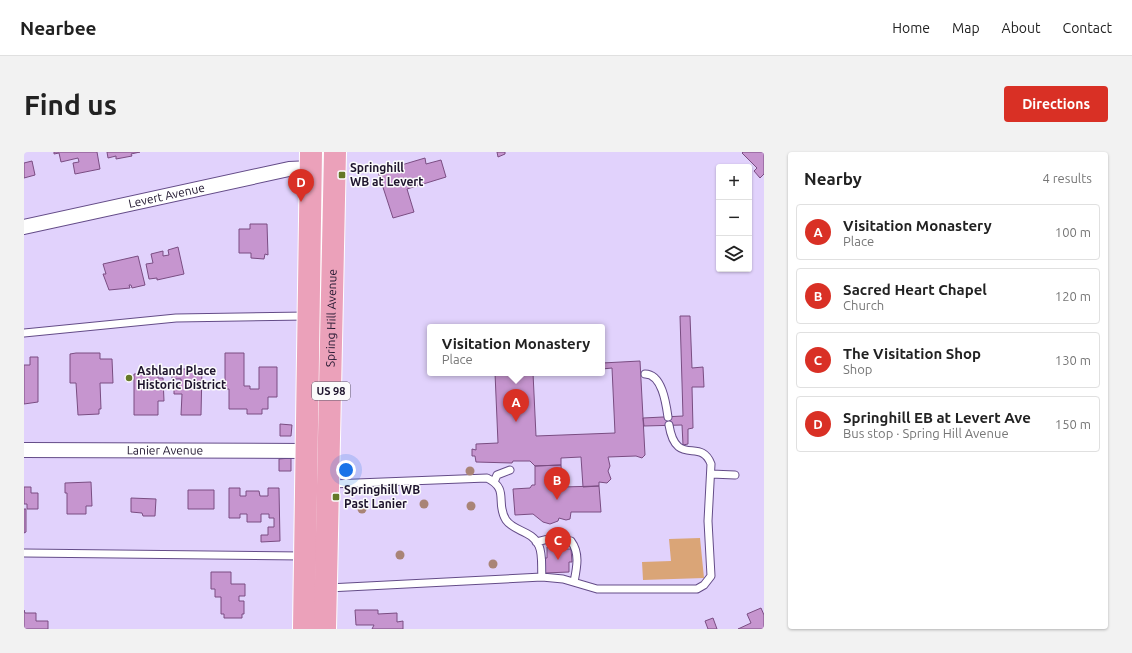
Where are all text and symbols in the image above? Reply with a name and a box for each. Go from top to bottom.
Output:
text: Nearbee [20,17,97,39]
text: Home [892,20,930,36]
text: Map [952,20,980,36]
text: About [1002,20,1041,36]
text: Contact [1063,20,1112,36]
button: Directions [1004,86,1108,122]
text: Find us [24,89,117,120]
place label: Springhill WB at Levert [350,161,423,188]
map controls [716,164,752,272]
button: + [716,164,752,200]
pin: D [288,169,314,202]
text: Nearby [804,169,862,188]
marker: Springhill WB at Levert [337,170,347,180]
text: 4 results [1042,171,1092,185]
street label: Levert Avenue [127,181,206,210]
button: − [716,200,752,236]
text: Visitation Monastery [843,217,992,234]
text: A [813,225,823,239]
text: 100 m [1055,225,1091,239]
text: Place [843,234,874,248]
button: layers [716,236,752,272]
street label: Spring Hill Avenue [323,269,339,367]
text: Sacred Heart Chapel [843,281,987,298]
text: B [814,289,822,303]
text: 120 m [1055,289,1091,303]
text: Church [843,298,884,312]
popup [427,324,605,376]
text: Visitation Monastery [442,335,590,352]
text: The Visitation Shop [843,345,981,362]
text: Place [442,352,473,366]
text: C [814,353,822,367]
text: 130 m [1055,353,1091,367]
text: Shop [843,362,872,376]
place label: Ashland Place Historic District [137,364,226,391]
marker: Ashland Place Historic District [124,373,134,383]
road number: US 98 [312,382,350,400]
pin: A [503,389,529,422]
text: Springhill EB at Levert Ave [843,409,1031,426]
text: D [813,417,823,431]
text: 150 m [1055,417,1091,431]
text: Bus stop · Spring Hill Avenue [843,426,1009,440]
street label: Lanier Avenue [127,443,203,457]
your location [336,460,356,480]
pin: B [544,467,570,500]
place label: Springhill WB Past Lanier [344,483,420,510]
marker: Springhill WB Past Lanier [331,492,341,502]
pin: C [545,527,571,560]

